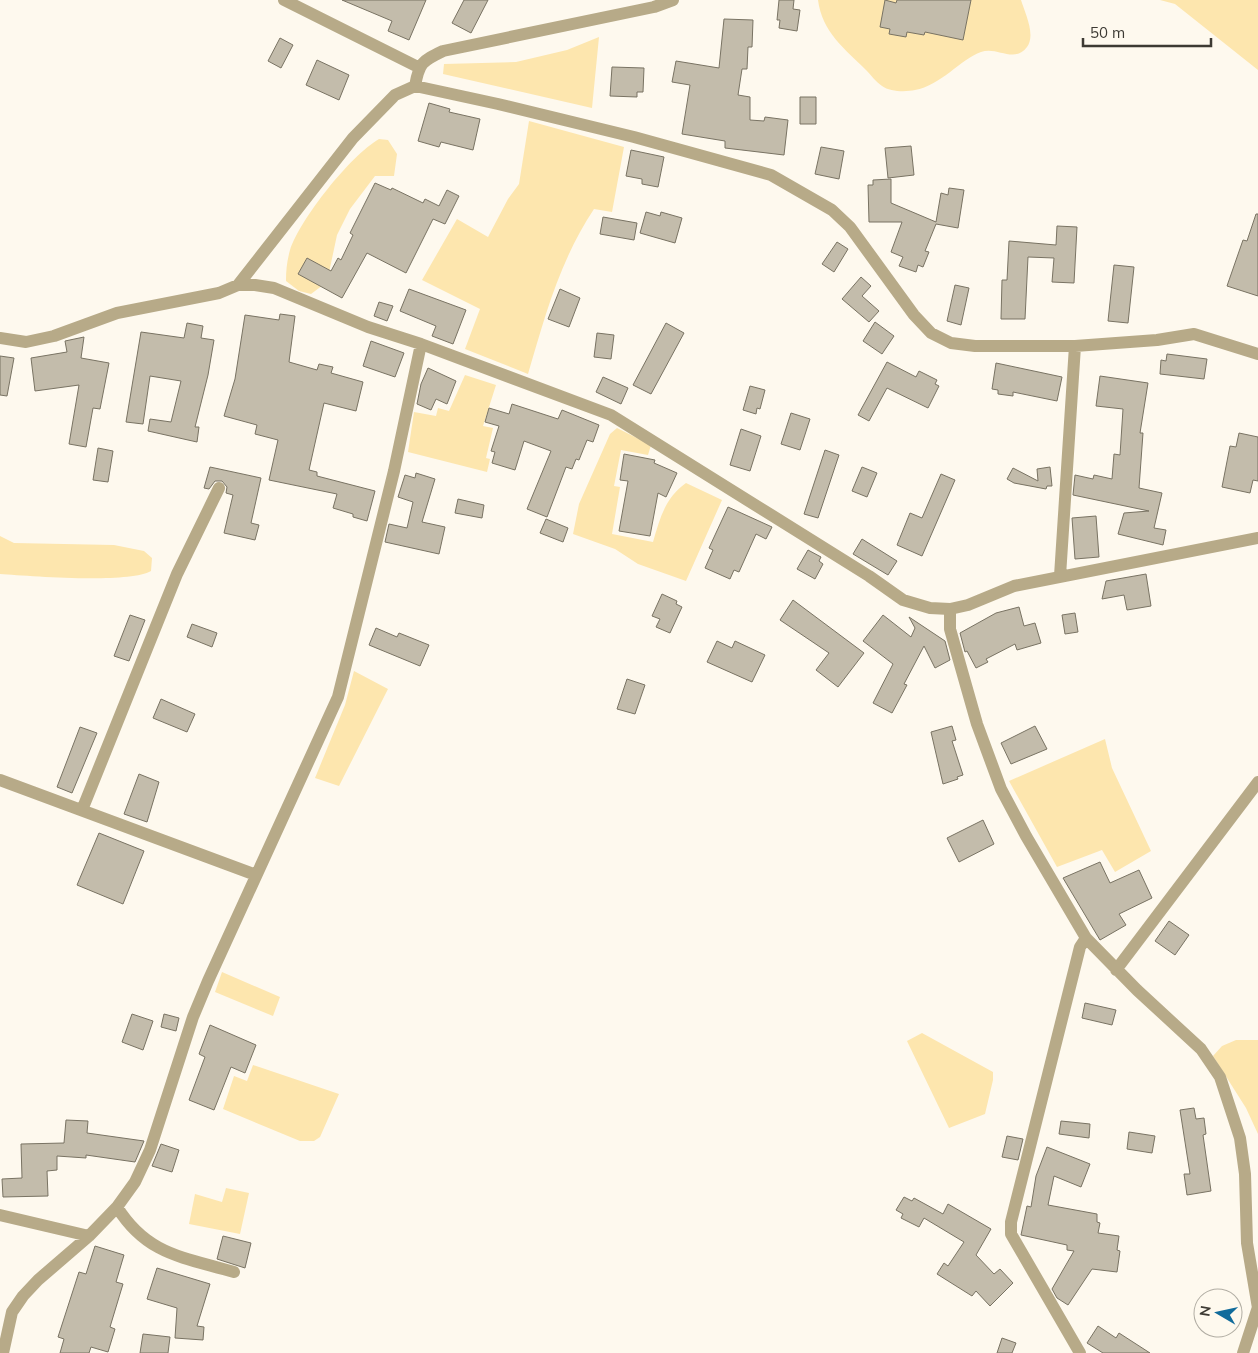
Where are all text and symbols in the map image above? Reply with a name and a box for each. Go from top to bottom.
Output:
scale bar [1083,15,1210,47]
text: 50 m [1090,23,1125,42]
north arrow [1193,1288,1243,1338]
text: N [1195,1304,1215,1318]

